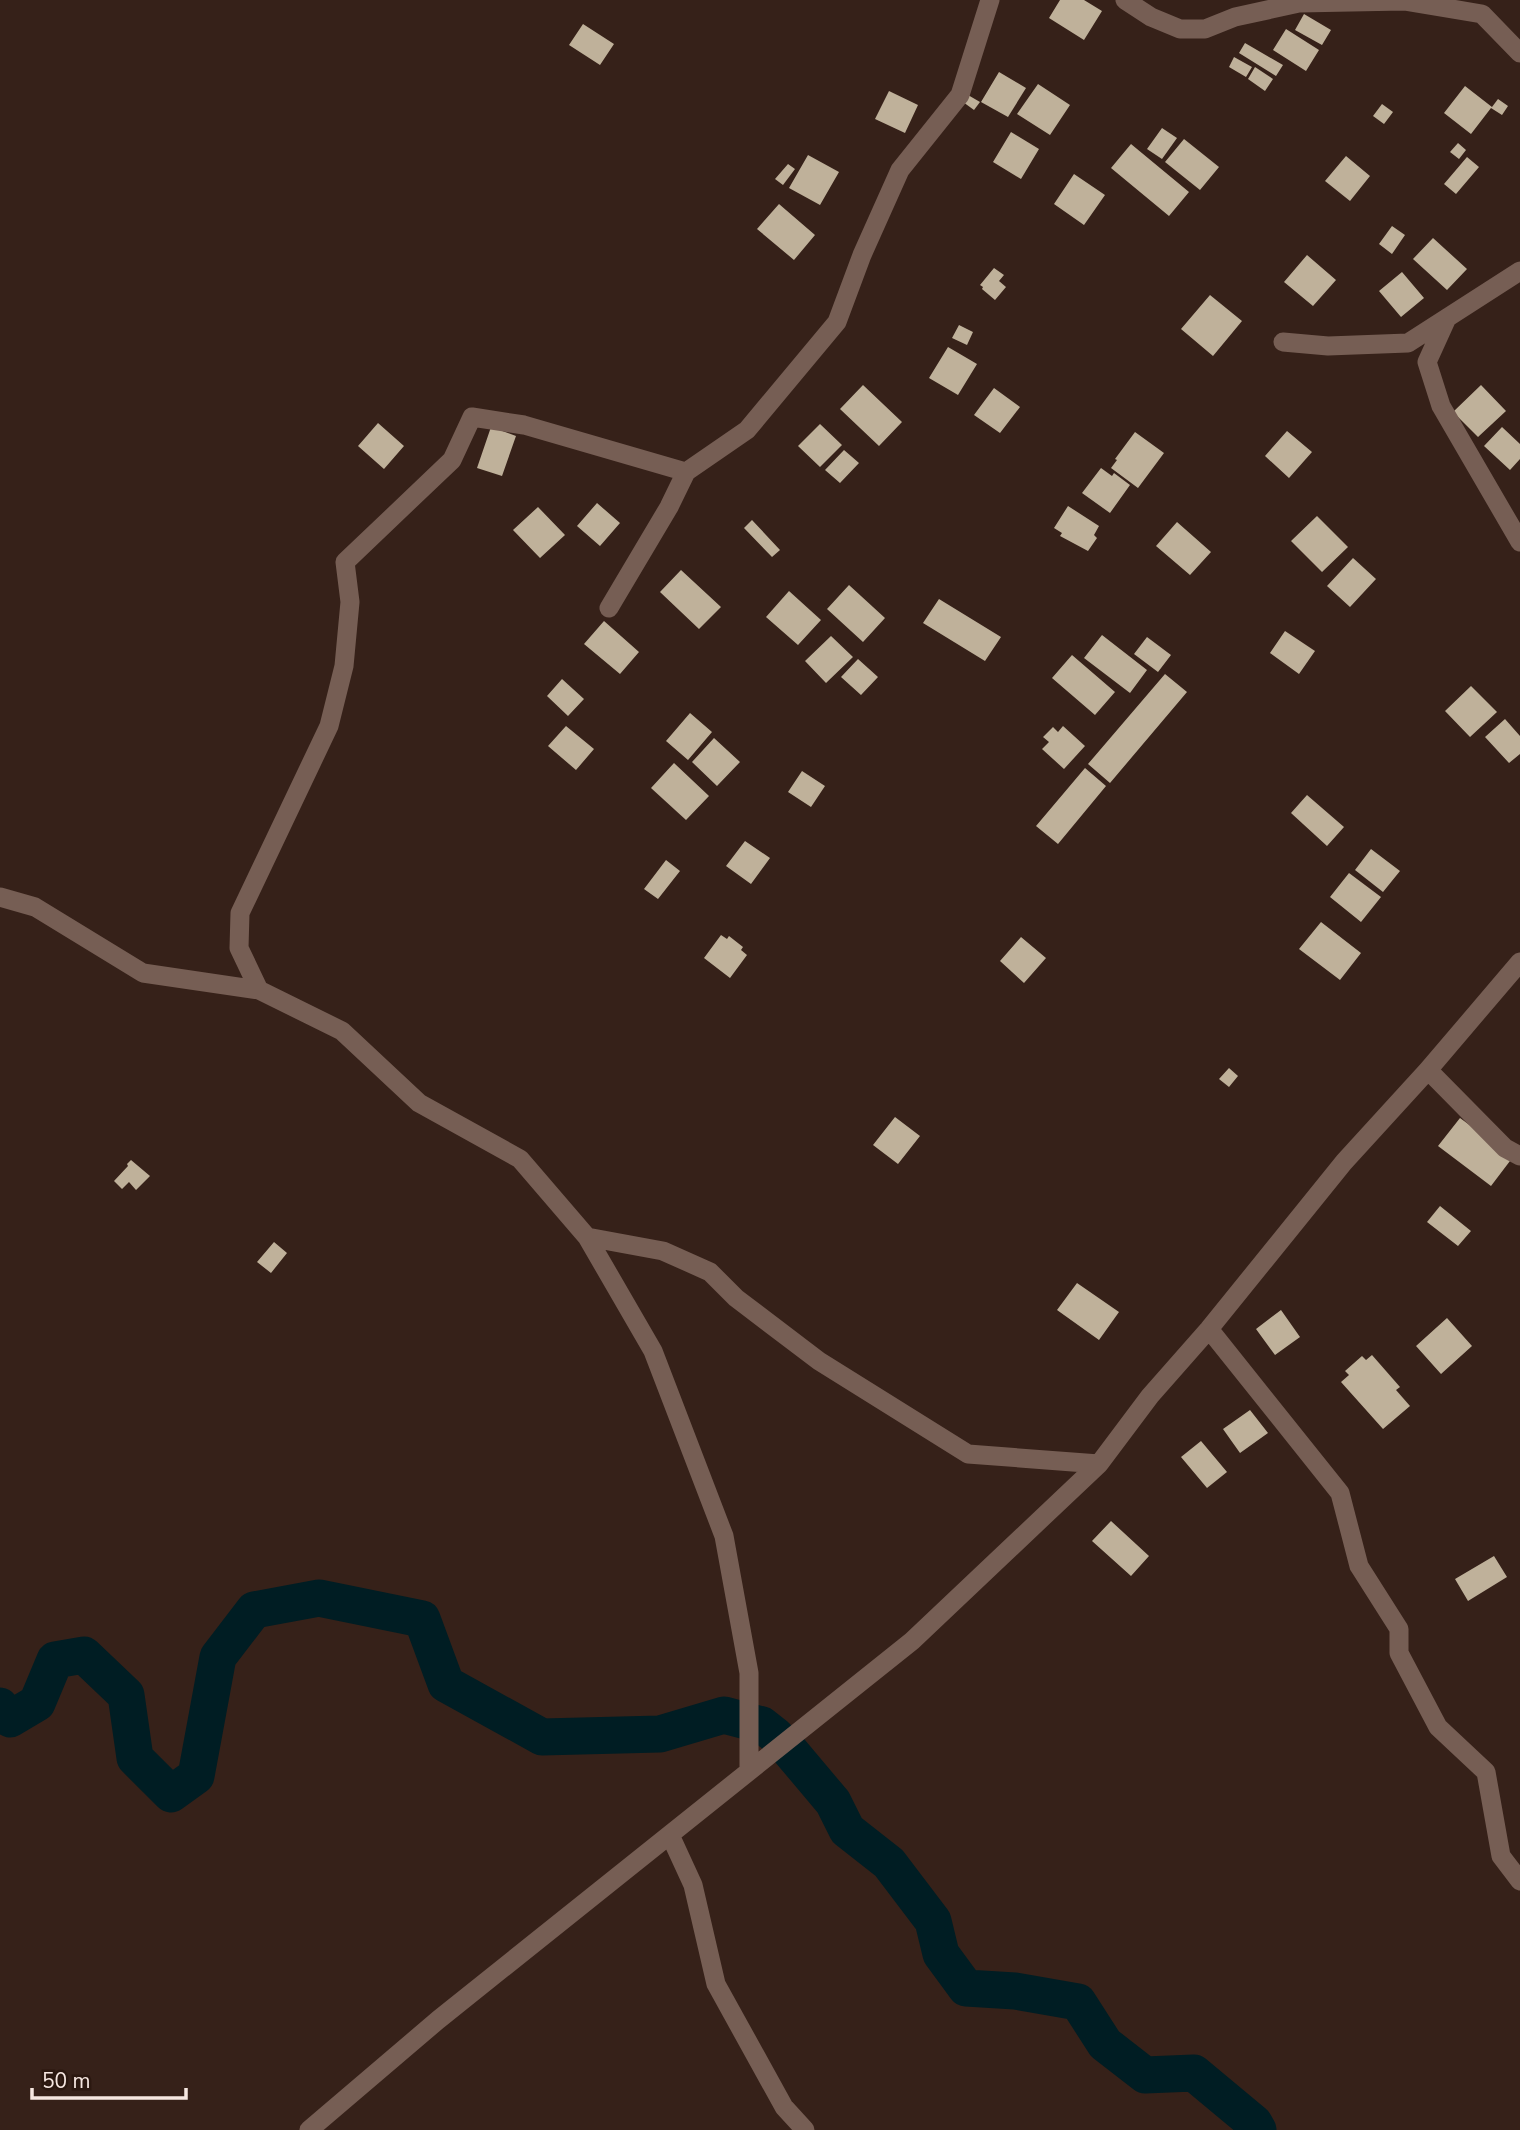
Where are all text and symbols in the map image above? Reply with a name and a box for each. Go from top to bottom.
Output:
scale bar [32,2056,186,2100]
text: 50 m [42,2067,91,2095]

